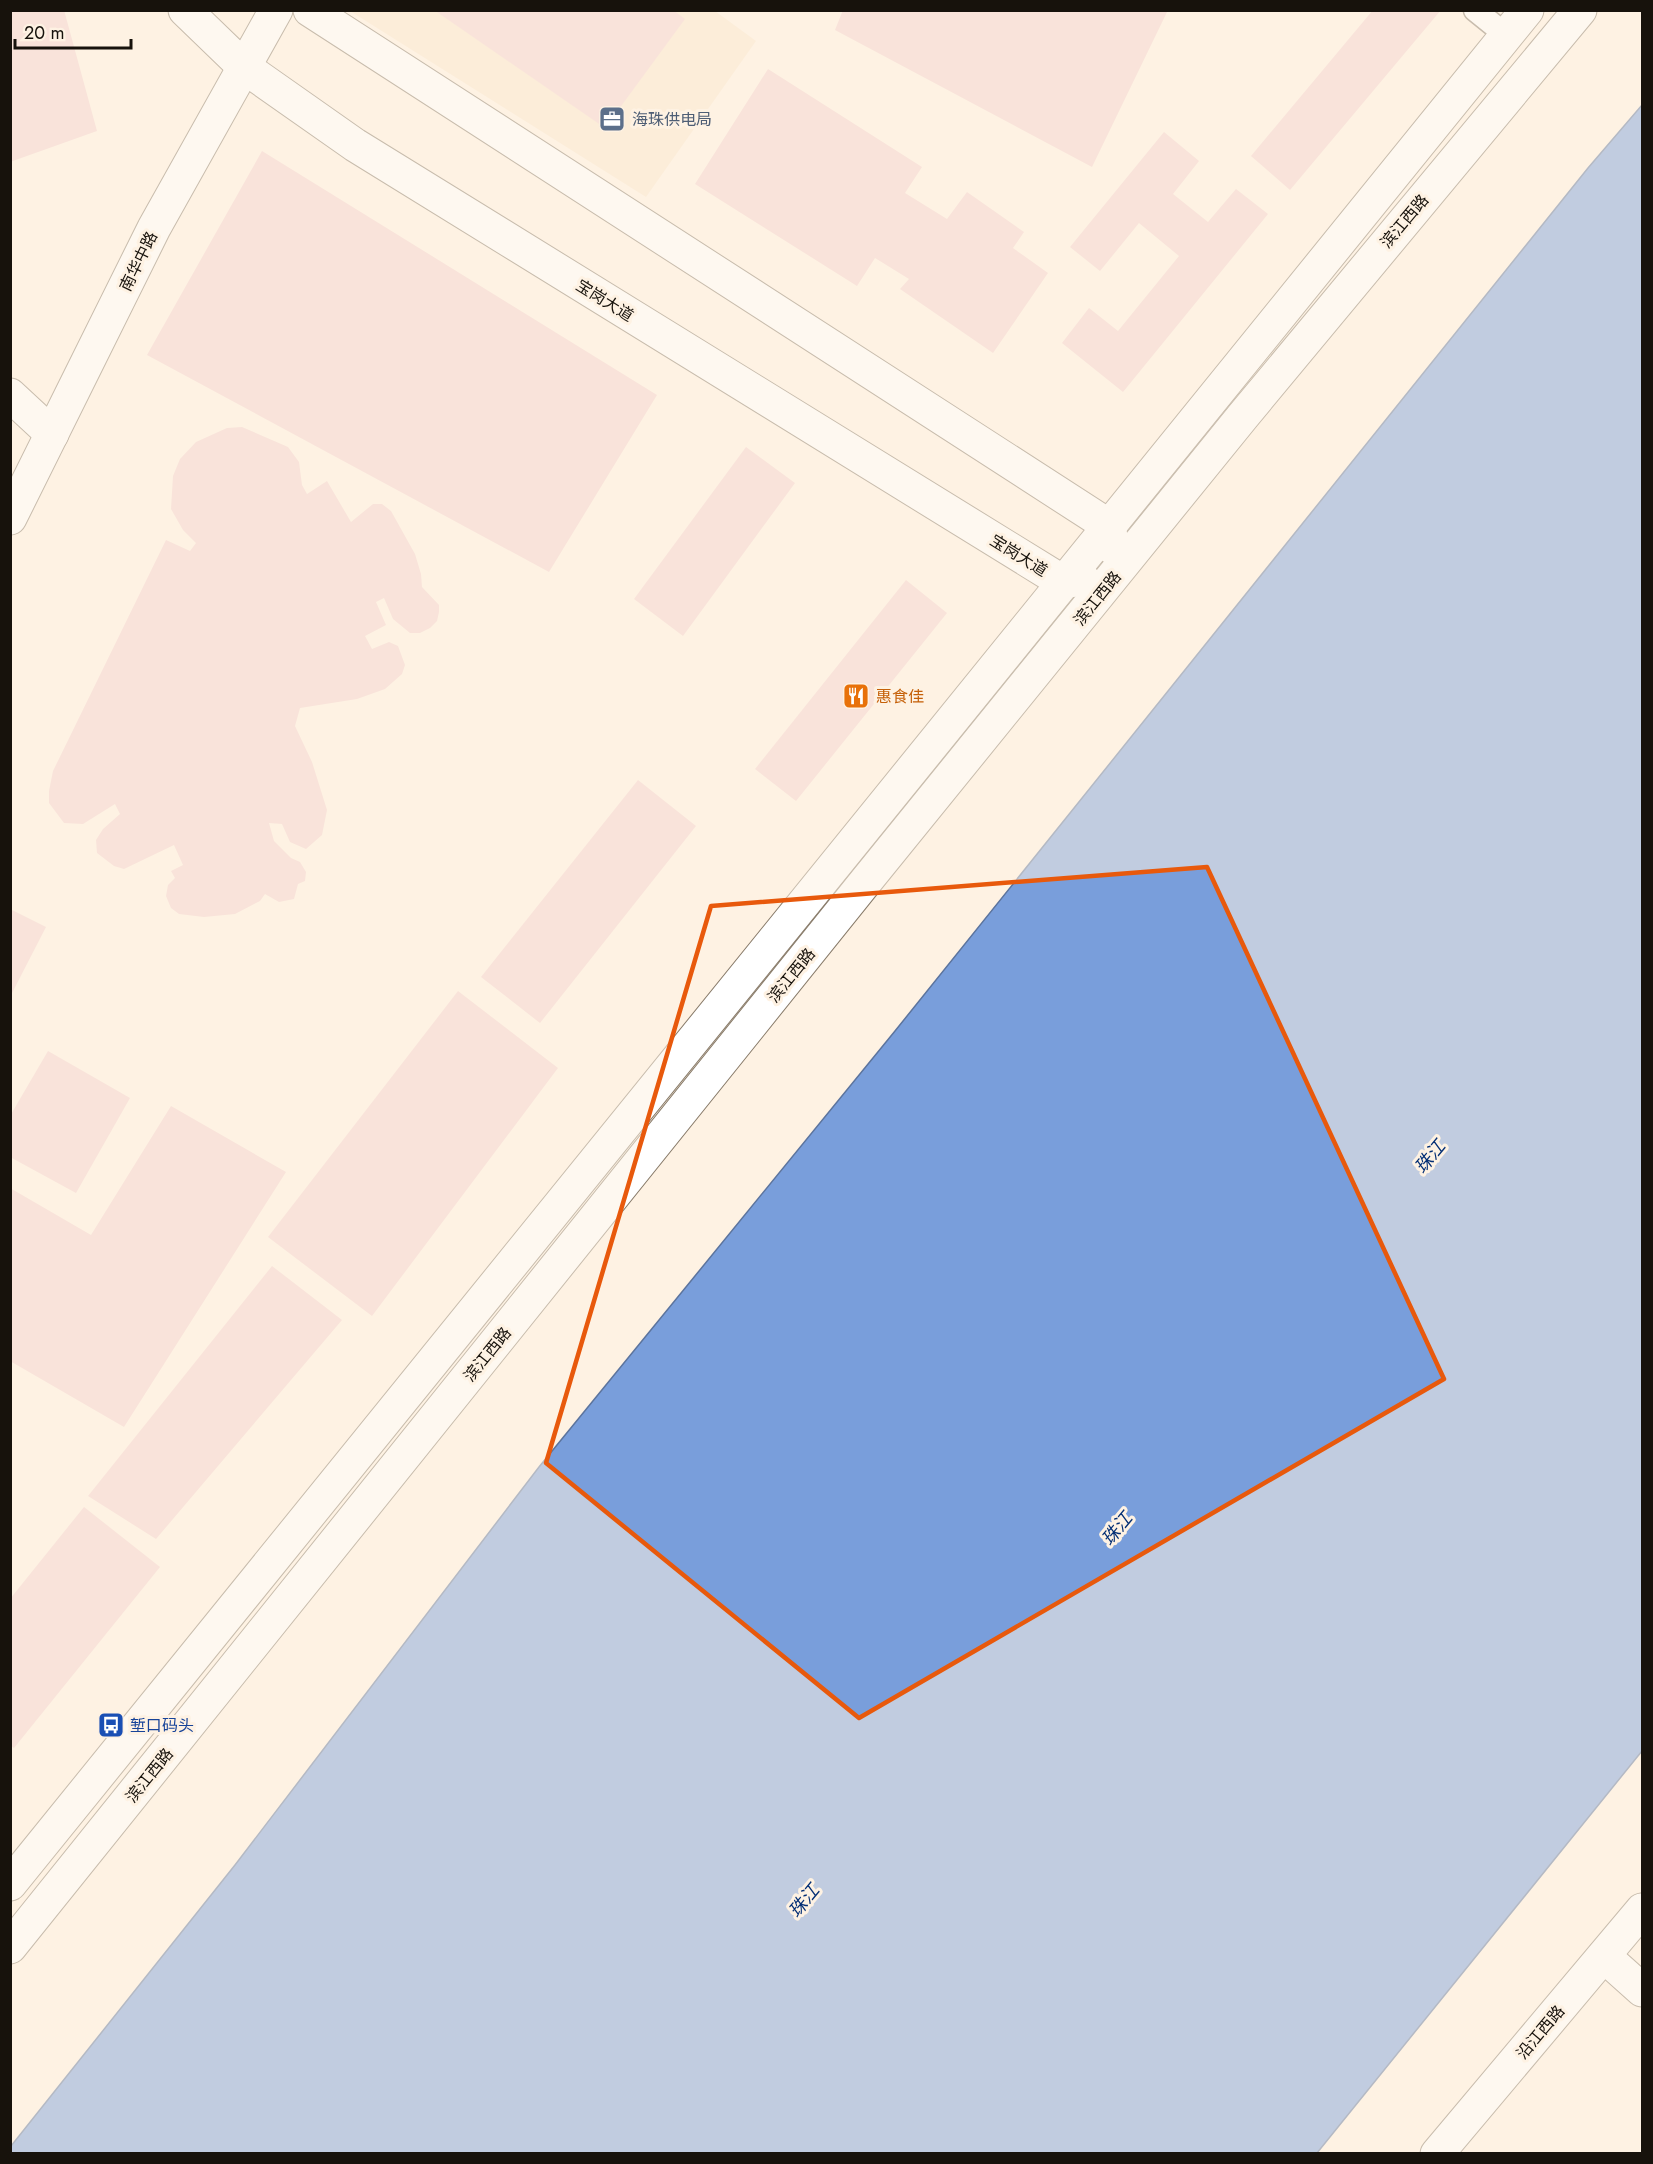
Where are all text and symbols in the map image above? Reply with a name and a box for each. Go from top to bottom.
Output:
scale bar [15,12,130,50]
text: 20 m [24,20,64,46]
office icon: 海珠供电局 [597,104,627,134]
place label: 海珠供电局 [632,108,712,131]
street label: 滨江西路 [1375,189,1434,253]
street label: 南华中路 [114,227,163,295]
street label: 宝岗大道 [571,274,638,327]
street label: 宝岗大道 [985,529,1052,582]
street label: 滨江西路 [1068,566,1126,630]
restaurant icon: 惠食佳 [841,681,871,711]
place label: 惠食佳 [876,685,924,708]
street label: 滨江西路 [762,943,820,1007]
water label: 珠江 [1408,1133,1453,1179]
street label: 滨江西路 [458,1322,516,1386]
water label: 珠江 [1095,1505,1140,1551]
bus stop icon: 堑口码头 [96,1710,126,1740]
place label: 堑口码头 [130,1714,194,1737]
street label: 滨江西路 [120,1743,178,1807]
water label: 珠江 [782,1877,827,1923]
street label: 沿江西路 [1511,2000,1570,2064]

